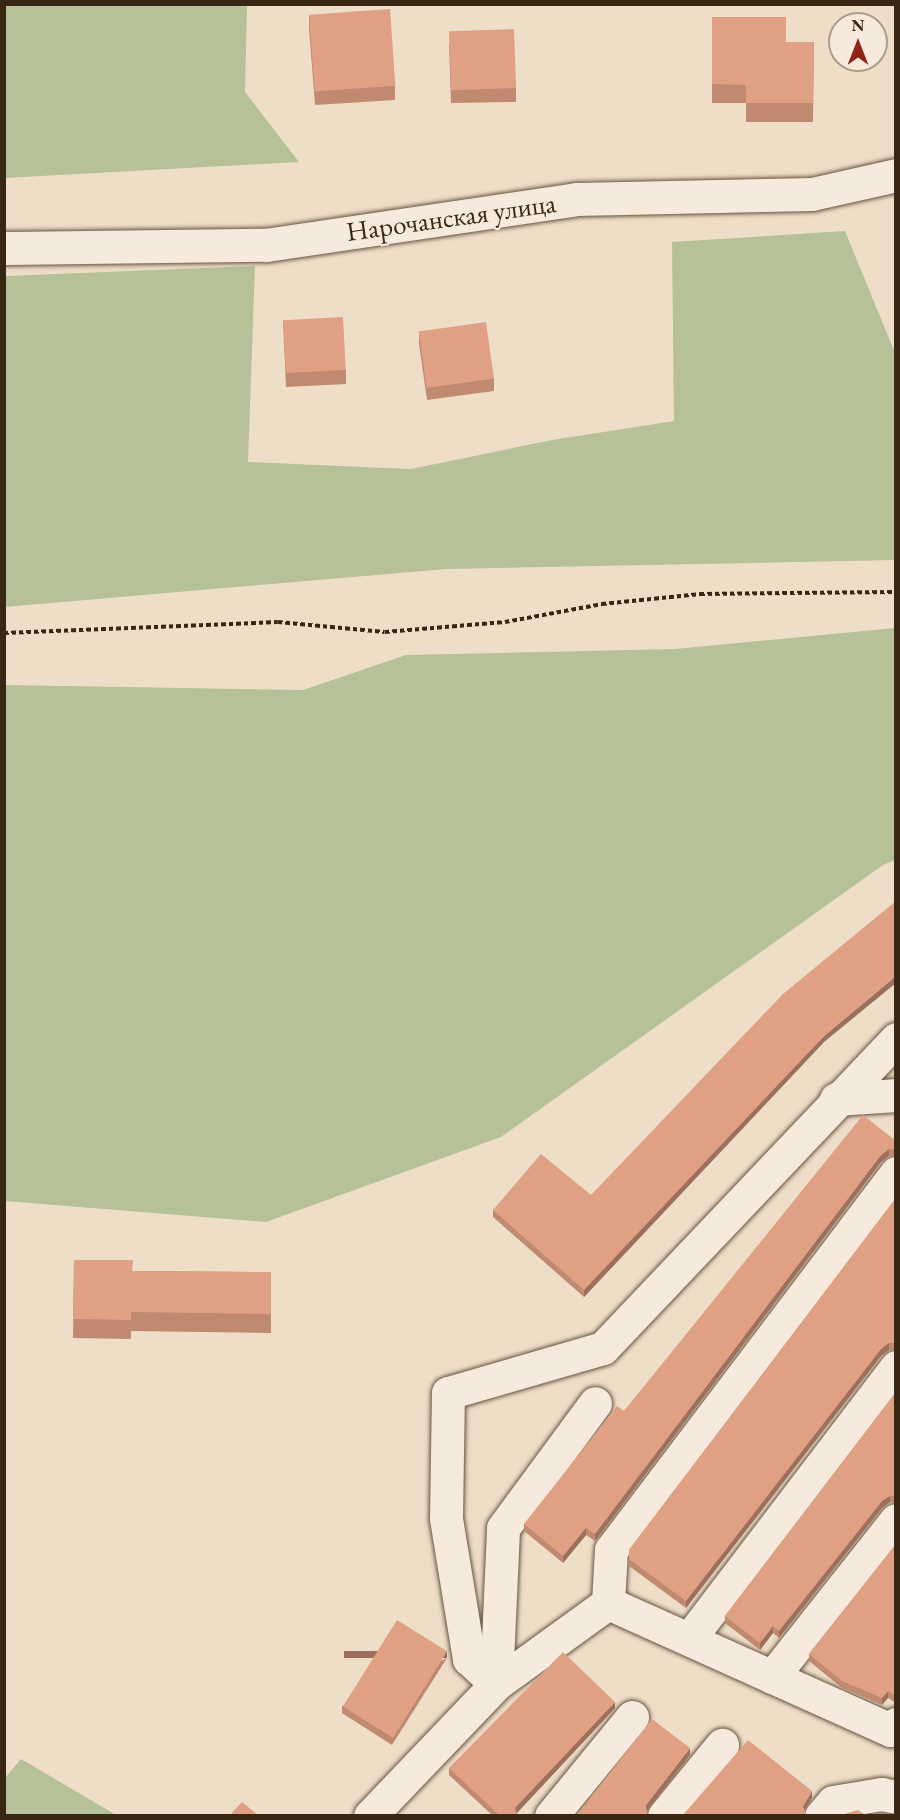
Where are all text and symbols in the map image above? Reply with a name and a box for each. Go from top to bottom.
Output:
north arrow [828,12,888,72]
text: N [852,15,864,36]
street label: Нарочанская улица [344,186,558,248]

